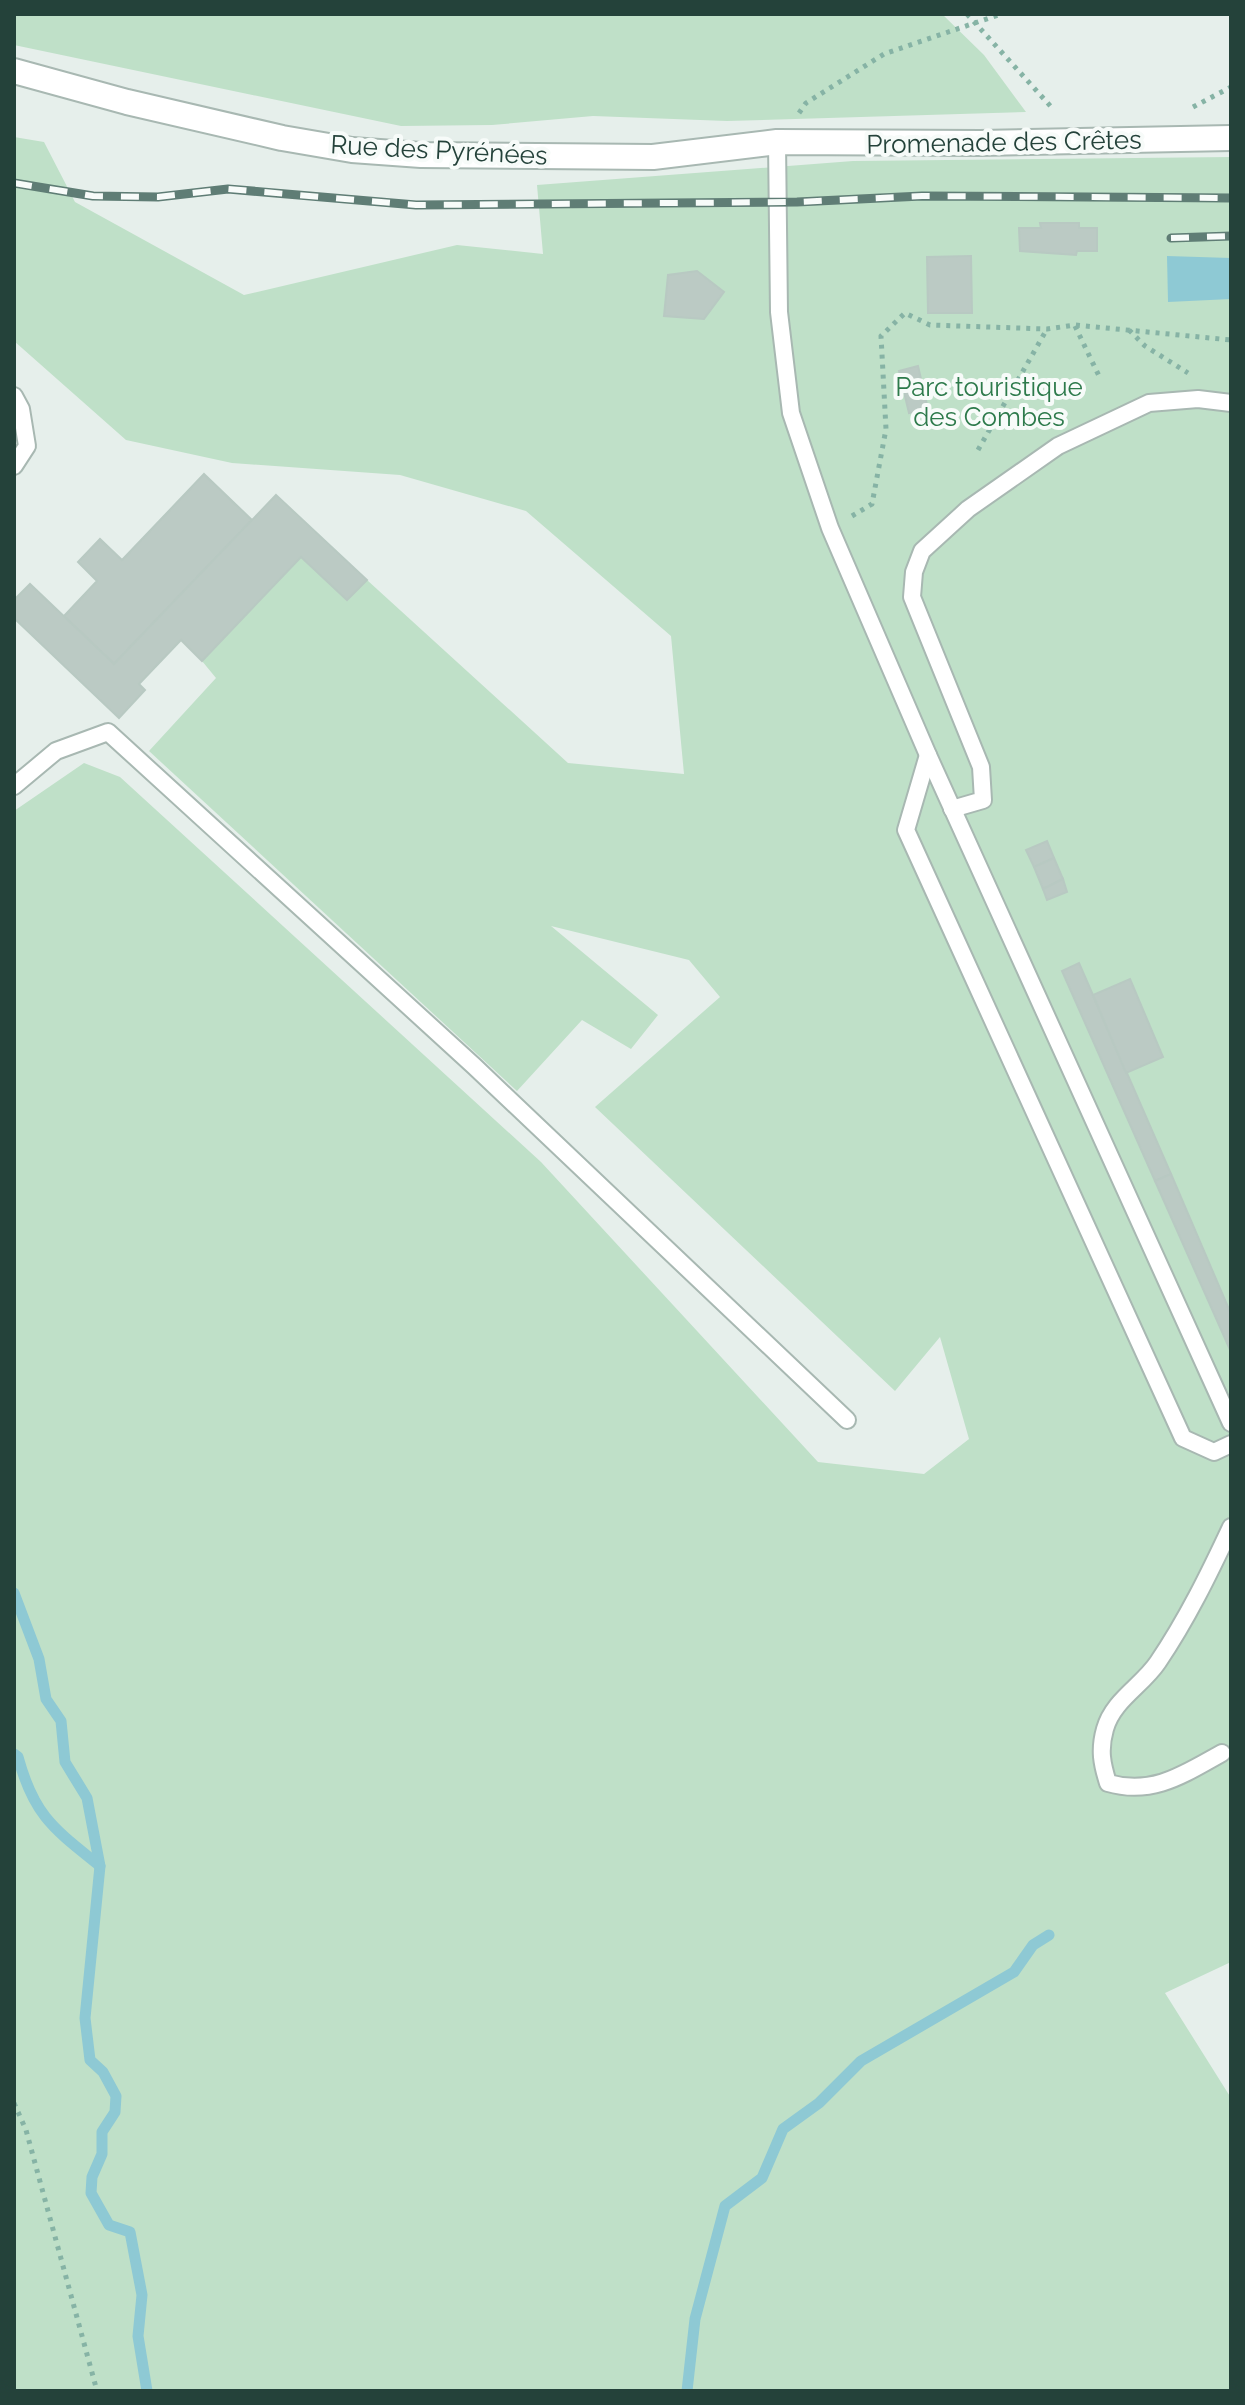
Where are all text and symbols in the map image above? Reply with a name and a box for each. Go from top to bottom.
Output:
street label: Promenade des Crêtes [866,125,1142,159]
street label: Rue des Pyrénées [330,129,548,171]
park label: Parc touristique des Combes [895,372,1083,432]

